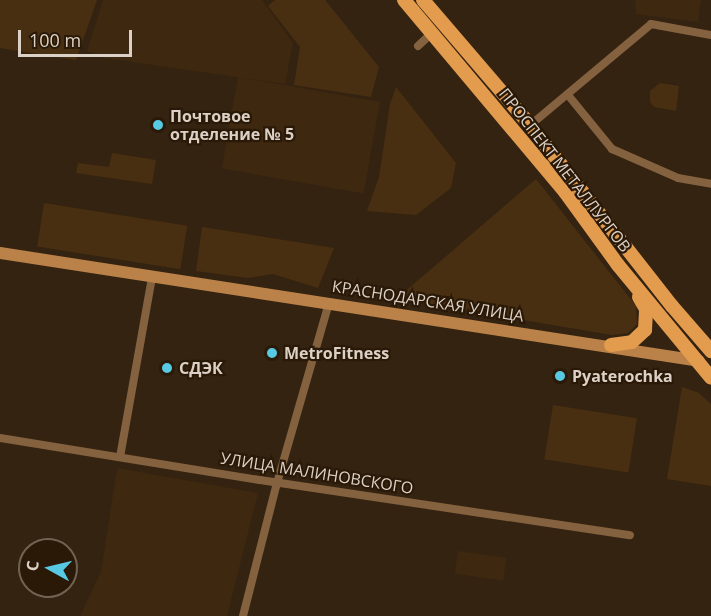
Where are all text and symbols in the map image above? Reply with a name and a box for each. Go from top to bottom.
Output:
scale bar [21,18,135,56]
text: 100 m [29,28,81,52]
street label: ПРОСПЕКТ МЕТАЛЛУРГОВ [495,84,635,256]
place label: Почтовое отделение № 5 [170,106,294,144]
marker: Почтовое отделение № 5 [151,118,165,132]
street label: КРАСНОДАРСКАЯ УЛИЦА [331,276,525,326]
place label: MetroFitness [284,343,389,363]
marker: MetroFitness [265,346,279,360]
place label: СДЭК [179,358,223,378]
marker: СДЭК [160,361,174,375]
place label: Pyaterochka [572,366,673,386]
marker: Pyaterochka [553,369,567,383]
street label: УЛИЦА МАЛИНОВСКОГО [219,448,415,498]
north arrow [18,538,78,598]
text: С [21,559,44,572]

